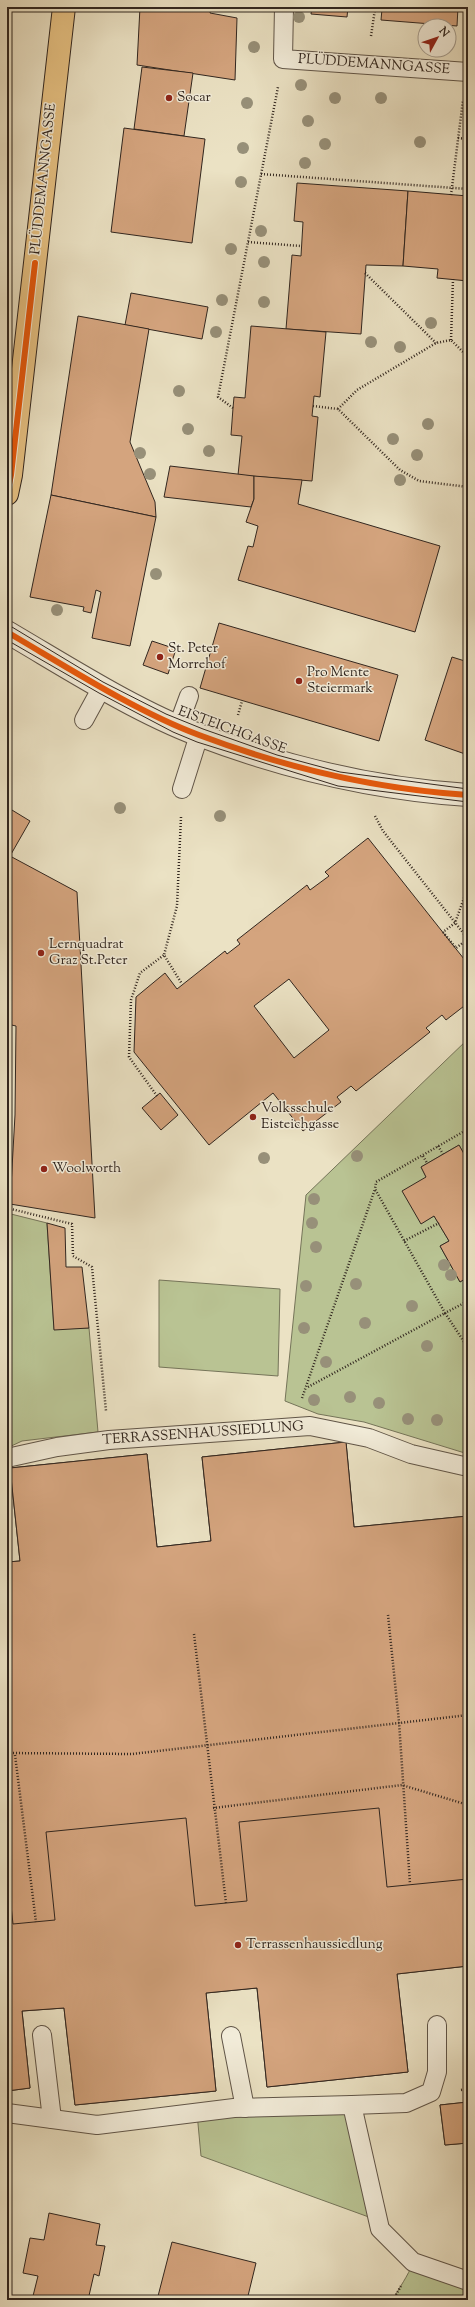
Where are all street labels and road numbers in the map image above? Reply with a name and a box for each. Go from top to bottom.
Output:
street label: PLÜDDEMANNGASSE [297,49,451,80]
street label: PLÜDDEMANNGASSE [25,102,62,256]
street label: EISTEICHGASSE [175,702,290,760]
street label: TERRASSENHAUSSIEDLUNG [102,1417,305,1451]

